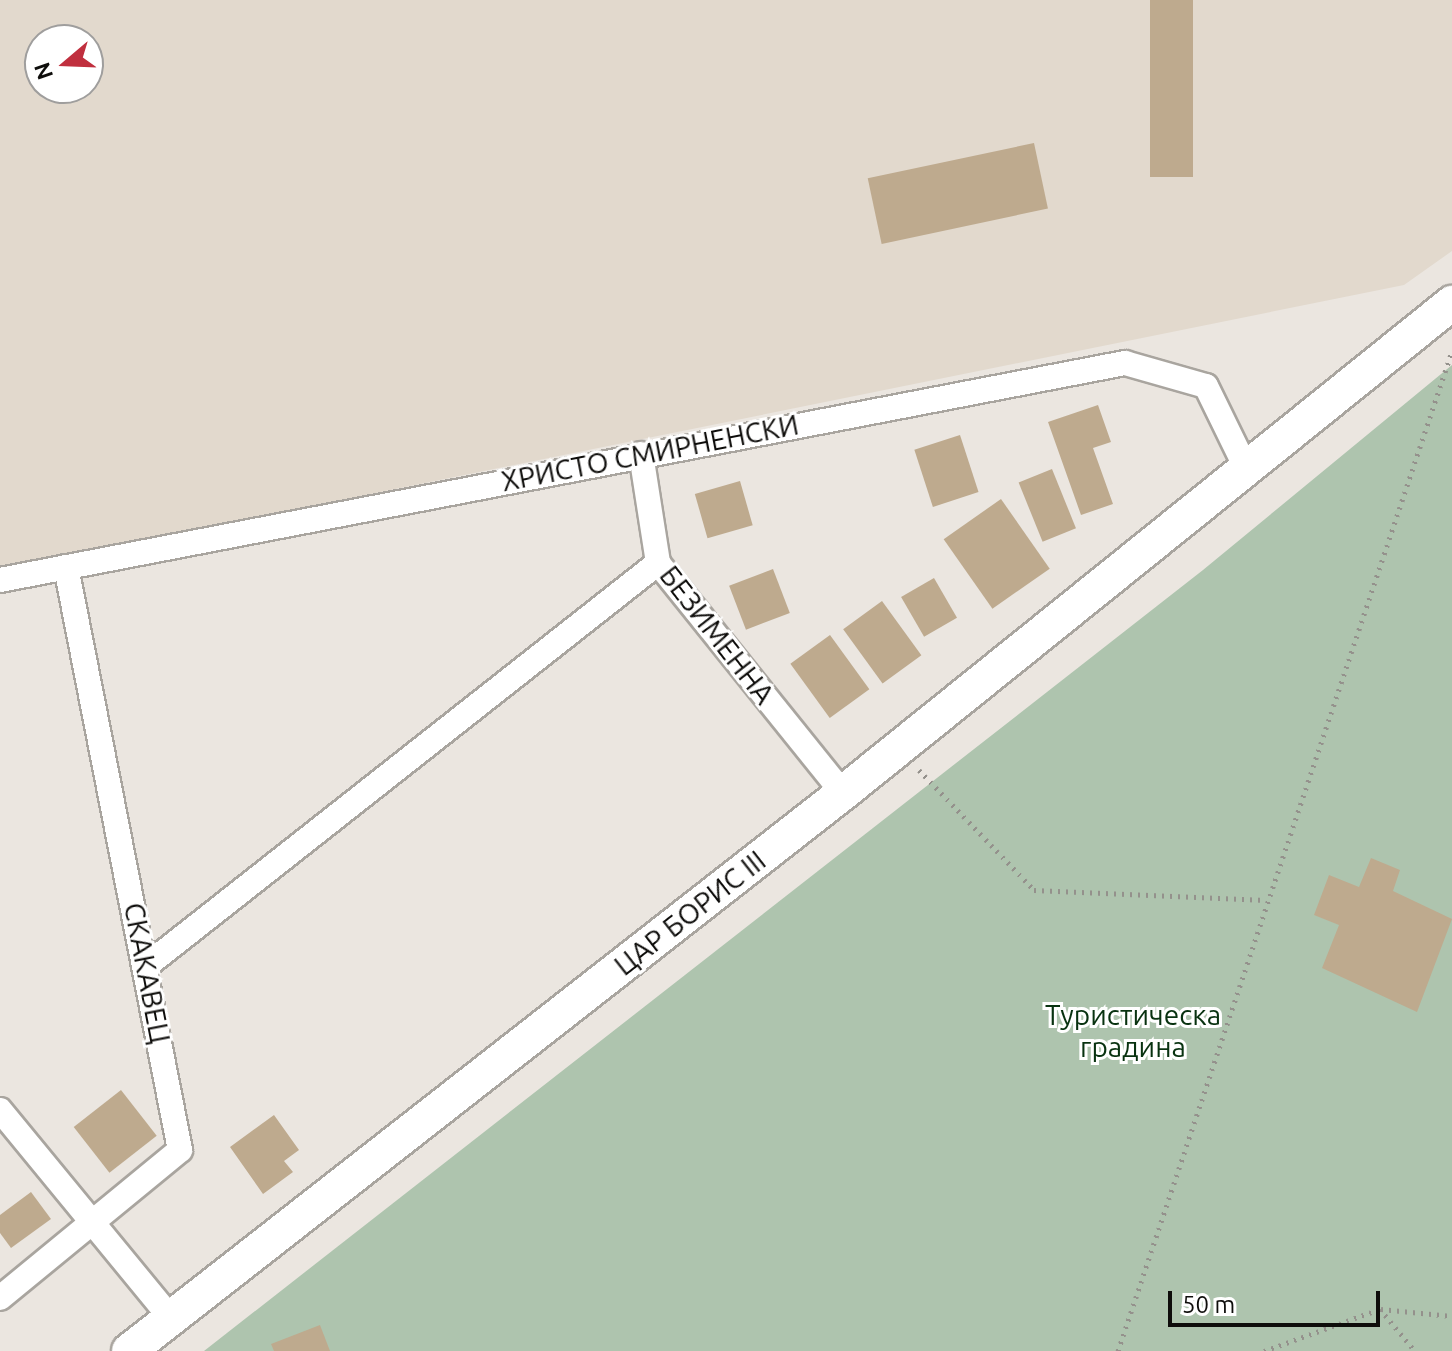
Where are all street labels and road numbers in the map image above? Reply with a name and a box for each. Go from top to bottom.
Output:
street label: ХРИСТО СМИРНЕНСКИ [499,408,801,498]
street label: БЕЗИМЕННА [653,559,781,711]
street label: ЦАР БОРИС III [608,844,772,982]
street label: СКАКАВЕЦ [117,900,177,1046]

